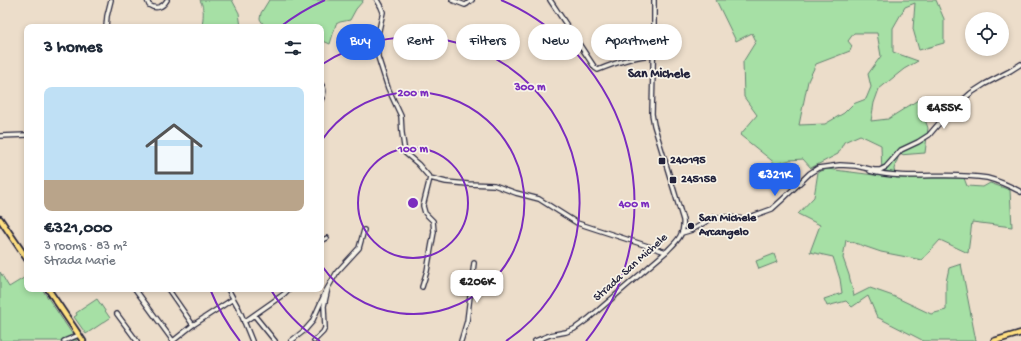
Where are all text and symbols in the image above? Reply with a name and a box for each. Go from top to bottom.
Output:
map controls [965,12,1009,56]
button: locate [965,12,1009,56]
chip: Buy [336,24,385,60]
chip: Rent [393,24,448,60]
chip: Filters [456,24,520,60]
chip: New [528,24,583,60]
chip: Apartment [591,24,682,60]
icon: filters [282,37,304,59]
text: 3 homes [44,38,102,58]
district label: San Michele [628,67,691,82]
text: 300 m [513,81,546,95]
text: 200 m [398,87,429,101]
pin: €455K [916,96,972,130]
text: €455K [927,101,961,116]
icon: home [138,113,210,185]
text: 100 m [397,143,428,157]
place label: 240195 [670,154,706,168]
marker: 240195 [657,156,667,166]
pin: €321K [747,163,803,197]
text: €321K [758,168,792,183]
place label: 245158 [681,173,717,187]
marker: 245158 [668,175,678,185]
centre of rings [406,196,420,210]
text: 400 m [618,198,650,212]
place label: San Michele Arcangelo [698,212,757,240]
text: €321,000 [44,219,112,239]
marker: San Michele Arcangelo [686,221,696,231]
street label: Strada San Michele [591,230,672,305]
text: 3 rooms · 83 m² [44,239,128,254]
text: Strada Marie [44,254,115,269]
pin: €206K [449,270,505,304]
text: €206K [459,275,495,290]

